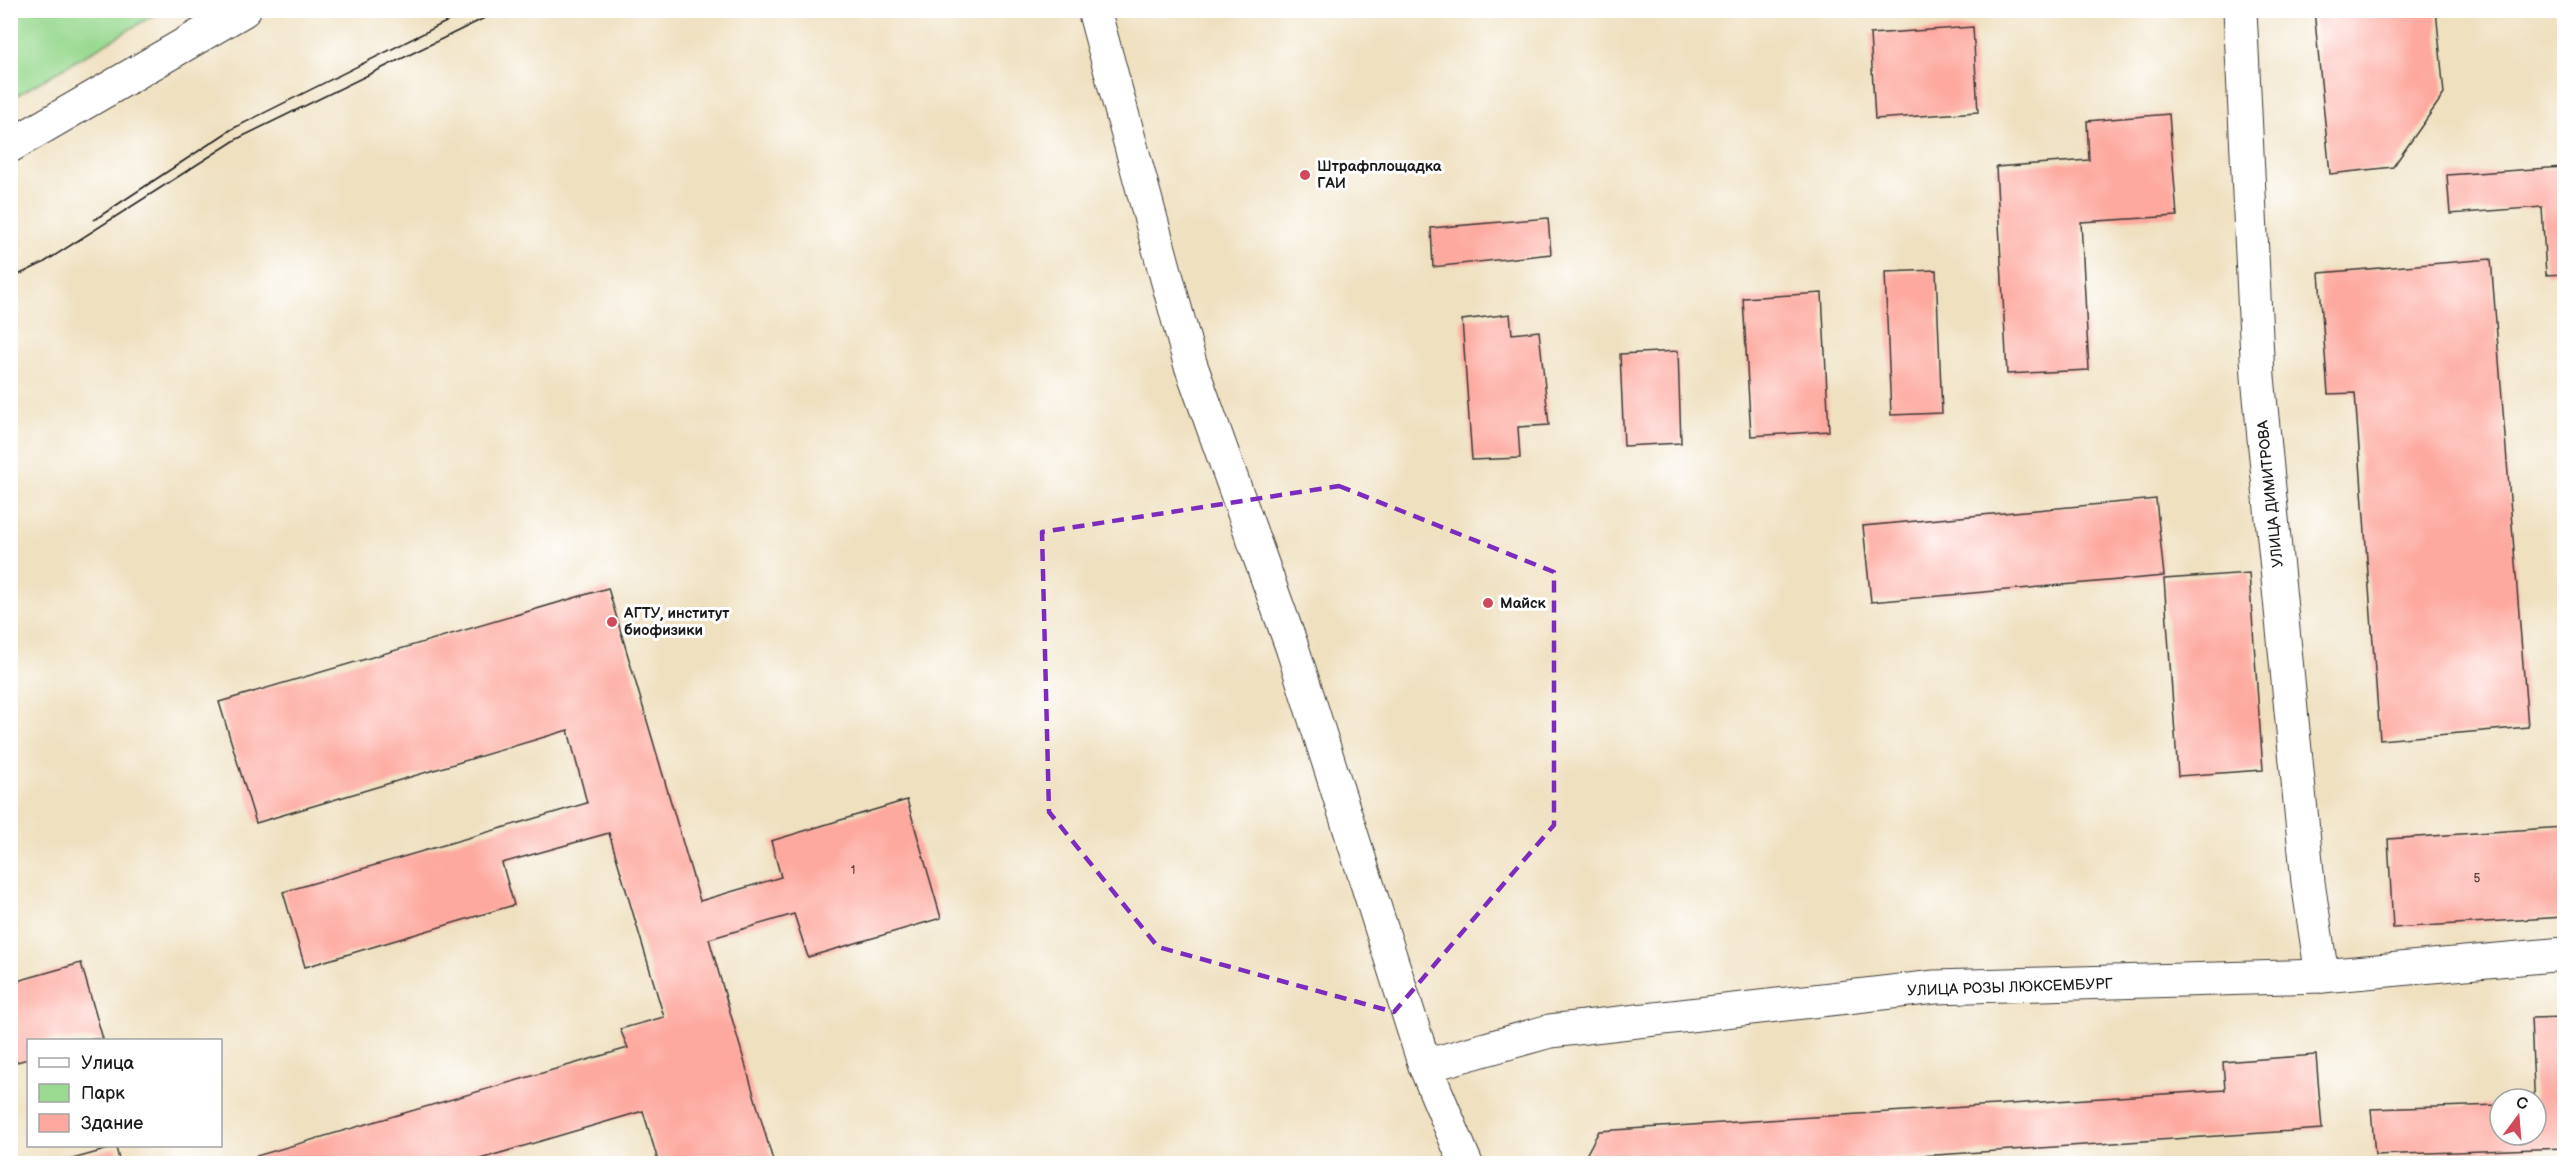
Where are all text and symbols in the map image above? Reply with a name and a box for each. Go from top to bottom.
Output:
place label: Штрафплощадка ГАИ [1317,157,1442,193]
marker: Штрафплощадка ГАИ [1298,168,1312,182]
street label: УЛИЦА ДИМИТРОВА [2253,418,2288,569]
place label: Майск [1500,594,1547,613]
marker: Майск [1481,596,1495,610]
place label: АГТУ, институт биофизики [623,604,730,640]
marker: АГТУ, институт биофизики [605,615,619,629]
house number: 1 [851,863,855,878]
house number: 5 [2474,871,2481,886]
street label: УЛИЦА РОЗЫ ЛЮКСЕМБУРГ [1907,974,2114,1001]
legend [27,1039,222,1147]
text: Улица [81,1053,135,1074]
text: Парк [81,1083,125,1104]
north arrow [2488,1087,2548,1147]
text: С [2514,1093,2530,1115]
text: Здание [81,1113,143,1134]

